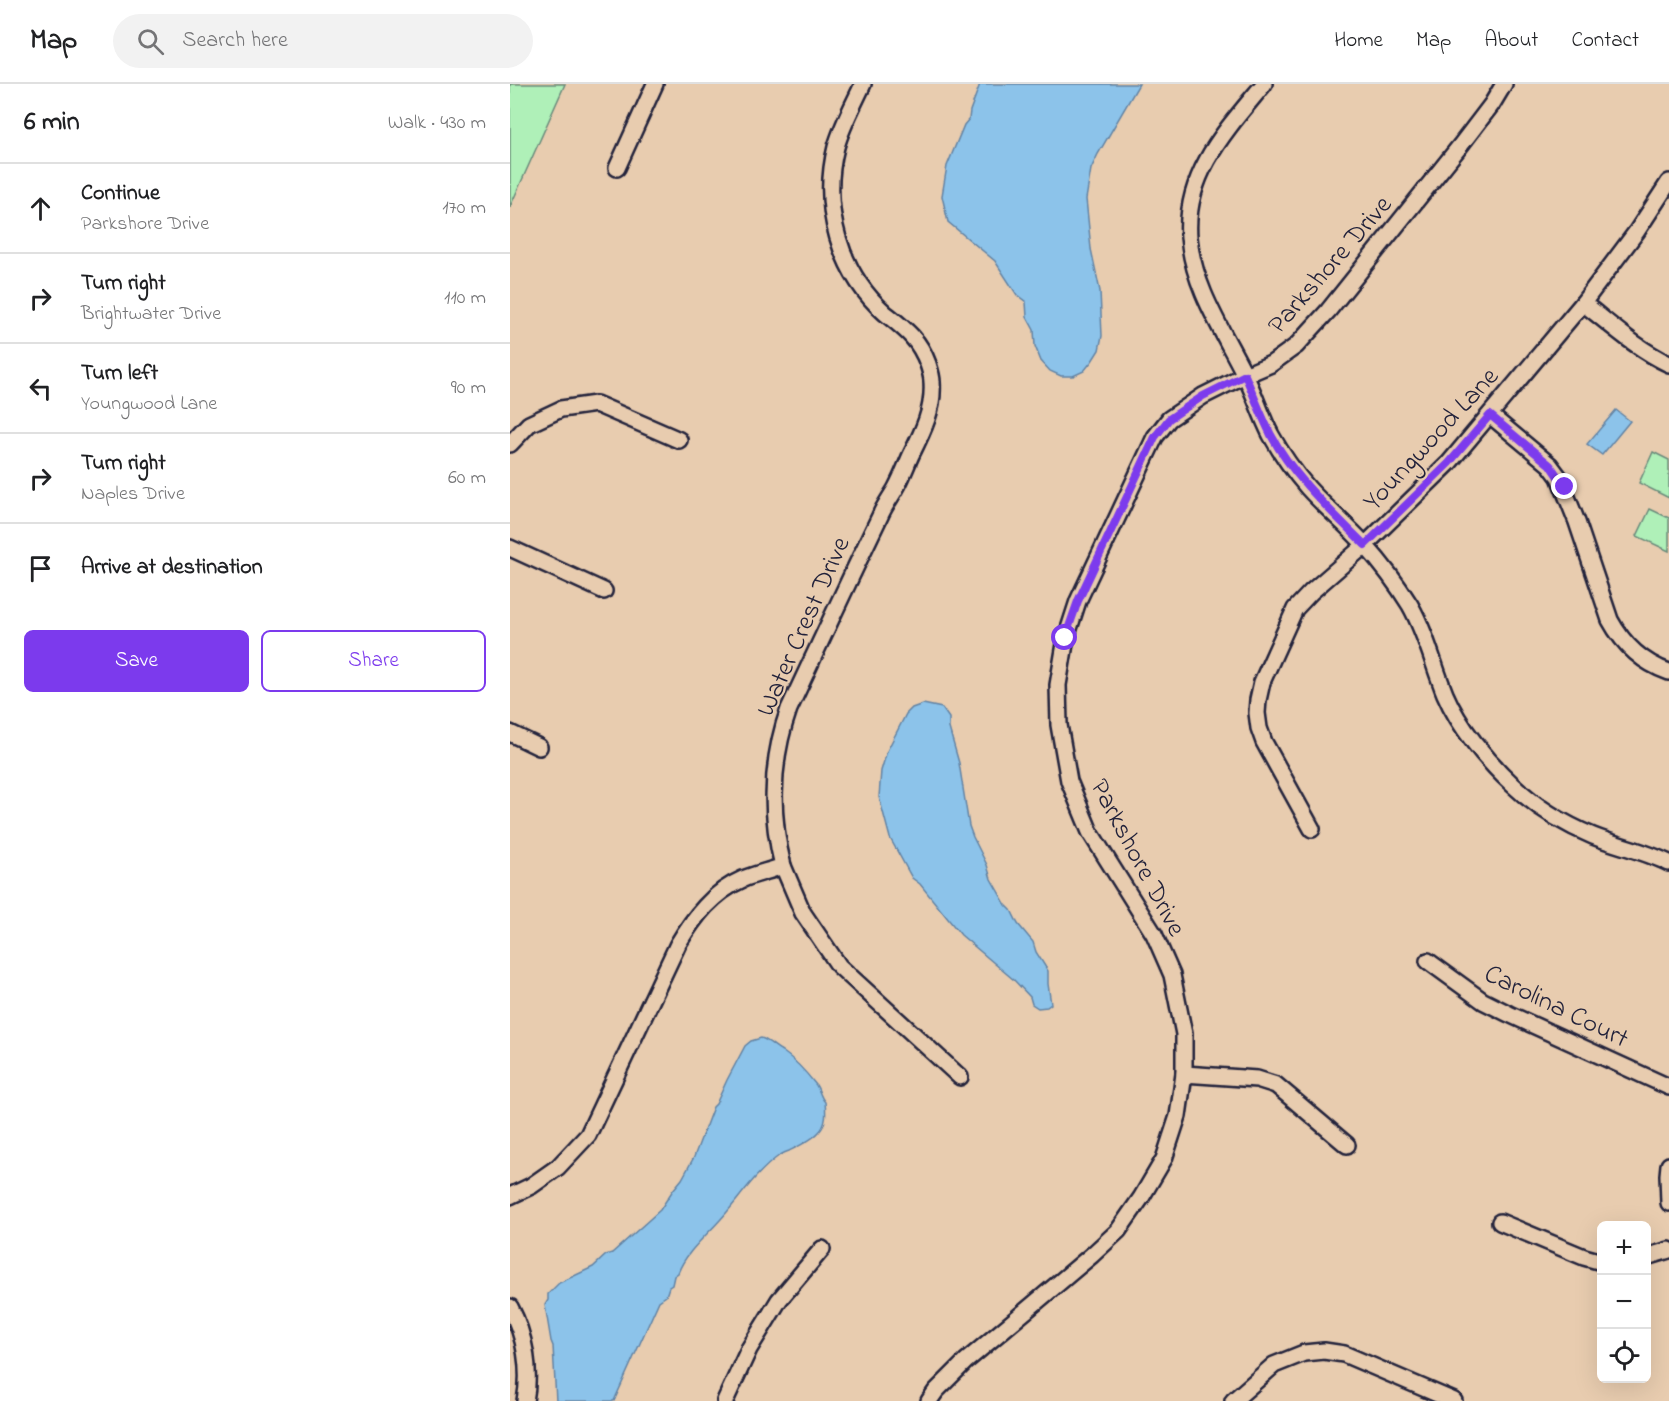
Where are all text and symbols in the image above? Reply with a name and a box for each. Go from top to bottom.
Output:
search box [113,14,533,68]
text: Map [30,21,77,62]
icon: search [134,25,167,58]
text: Search here [182,25,288,57]
text: Home [1334,26,1383,56]
text: Map [1416,26,1451,56]
text: About [1484,26,1538,56]
text: Contact [1571,26,1639,56]
text: 6 min [24,104,80,142]
text: Walk · 430 m [388,109,486,138]
text: Continue [81,178,160,210]
street label: Parkshore Drive [1259,187,1403,344]
icon: ahead [24,192,57,225]
text: 170 m [442,194,486,223]
text: Parkshore Drive [81,210,209,239]
text: Turn right [81,268,166,300]
icon: right [24,282,57,315]
text: 110 m [444,284,486,313]
text: Brightwater Drive [81,300,221,329]
text: Turn left [81,358,158,390]
street label: Youngwood Lane [1355,359,1509,520]
icon: left [24,372,57,405]
text: 90 m [451,374,486,403]
text: Youngwood Lane [81,390,217,419]
text: Turn right [81,448,166,480]
icon: right [24,462,57,495]
text: 60 m [448,464,486,493]
route end [1551,473,1577,499]
text: Naples Drive [81,480,185,509]
street label: Water Crest Drive [747,530,862,723]
icon: arrive [24,552,57,585]
text: Arrive at destination [81,552,263,584]
route start [1051,624,1077,650]
button: Save [24,630,249,692]
button: Share [261,630,486,692]
street label: Parkshore Drive [1079,773,1195,944]
street label: Carolina Court [1477,955,1635,1059]
map controls [1597,1221,1651,1383]
button: + [1597,1221,1651,1275]
button: − [1597,1275,1651,1329]
button: locate [1597,1329,1651,1383]

